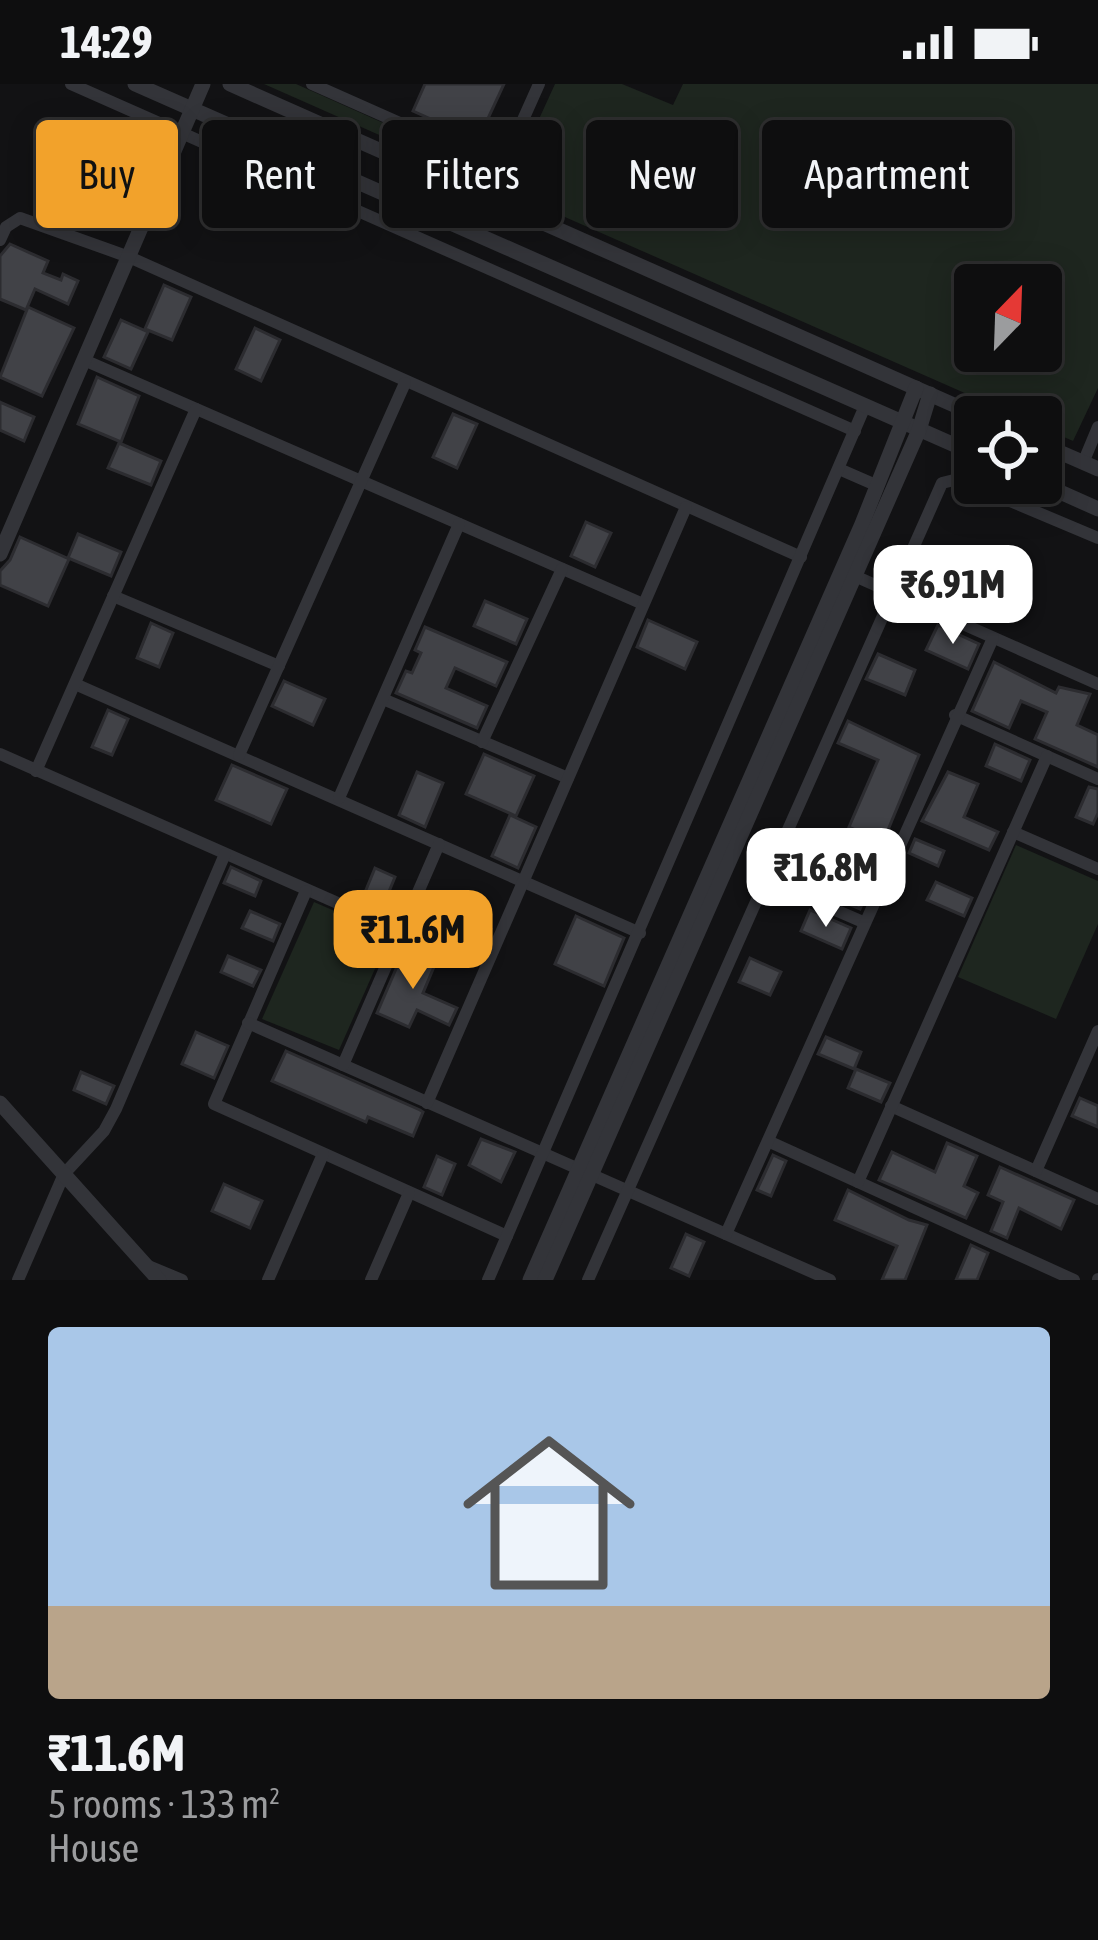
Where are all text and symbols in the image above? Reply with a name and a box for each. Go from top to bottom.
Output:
text: 14:29 [60,16,153,68]
chip: Buy [36,120,178,228]
chip: Rent [202,120,358,228]
chip: Filters [382,120,562,228]
chip: New [586,120,738,228]
chip: Apartment [762,120,1012,228]
north arrow [954,264,1062,372]
map controls [954,264,1062,504]
button: locate [954,396,1062,504]
pin: ₹6.91M [855,545,1051,647]
text: ₹6.91M [901,562,1005,606]
pin: ₹16.8M [728,828,924,930]
text: ₹16.8M [774,845,878,889]
pin: ₹11.6M [315,890,511,992]
text: ₹11.6M [361,907,465,951]
icon: home [441,1405,657,1621]
text: ₹11.6M [48,1723,185,1782]
text: 5 rooms · 133 m² [48,1782,280,1826]
text: House [48,1826,139,1870]

